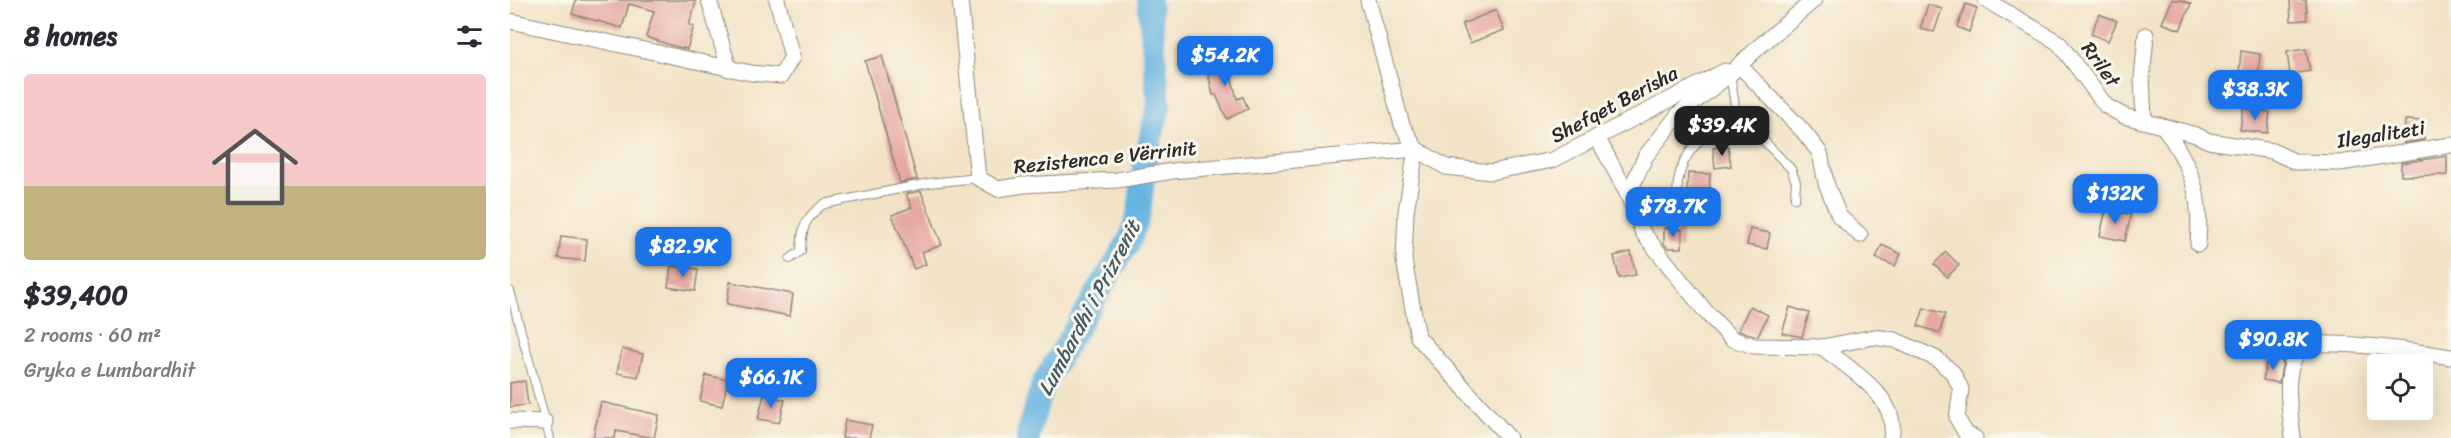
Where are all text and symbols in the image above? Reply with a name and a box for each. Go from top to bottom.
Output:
text: 8 homes [24,13,117,59]
icon: filters [453,20,486,53]
street label: Rrilet [2072,34,2130,96]
pin: $54.2K [1176,36,1274,87]
text: $54.2K [1191,38,1259,73]
street label: Shefqet Berisha [1544,56,1685,153]
pin: $38.3K [2206,70,2304,121]
text: $38.3K [2222,72,2288,107]
pin: $39.4K [1673,106,1771,157]
text: $39.4K [1688,108,1756,143]
street label: Ilegaliteti [2334,110,2429,159]
icon: home [201,113,309,221]
street label: Rezistenca e Vërrinit [1012,130,1198,184]
pin: $132K [2073,174,2157,225]
text: $132K [2087,176,2143,211]
pin: $78.7K [1624,187,1722,238]
text: $78.7K [1640,189,1706,224]
water label: Lumbardhi i Prizrenit [1027,211,1153,403]
pin: $82.9K [634,227,732,278]
text: $82.9K [649,229,717,264]
text: $39,400 [24,272,128,318]
text: 2 rooms · 60 m² [24,318,161,353]
pin: $90.8K [2224,320,2322,371]
text: $90.8K [2239,322,2307,357]
text: Gryka e Lumbardhit [24,353,195,388]
map controls [2367,354,2433,420]
button: locate [2367,354,2433,420]
pin: $66.1K [722,358,820,409]
text: $66.1K [740,360,802,395]

